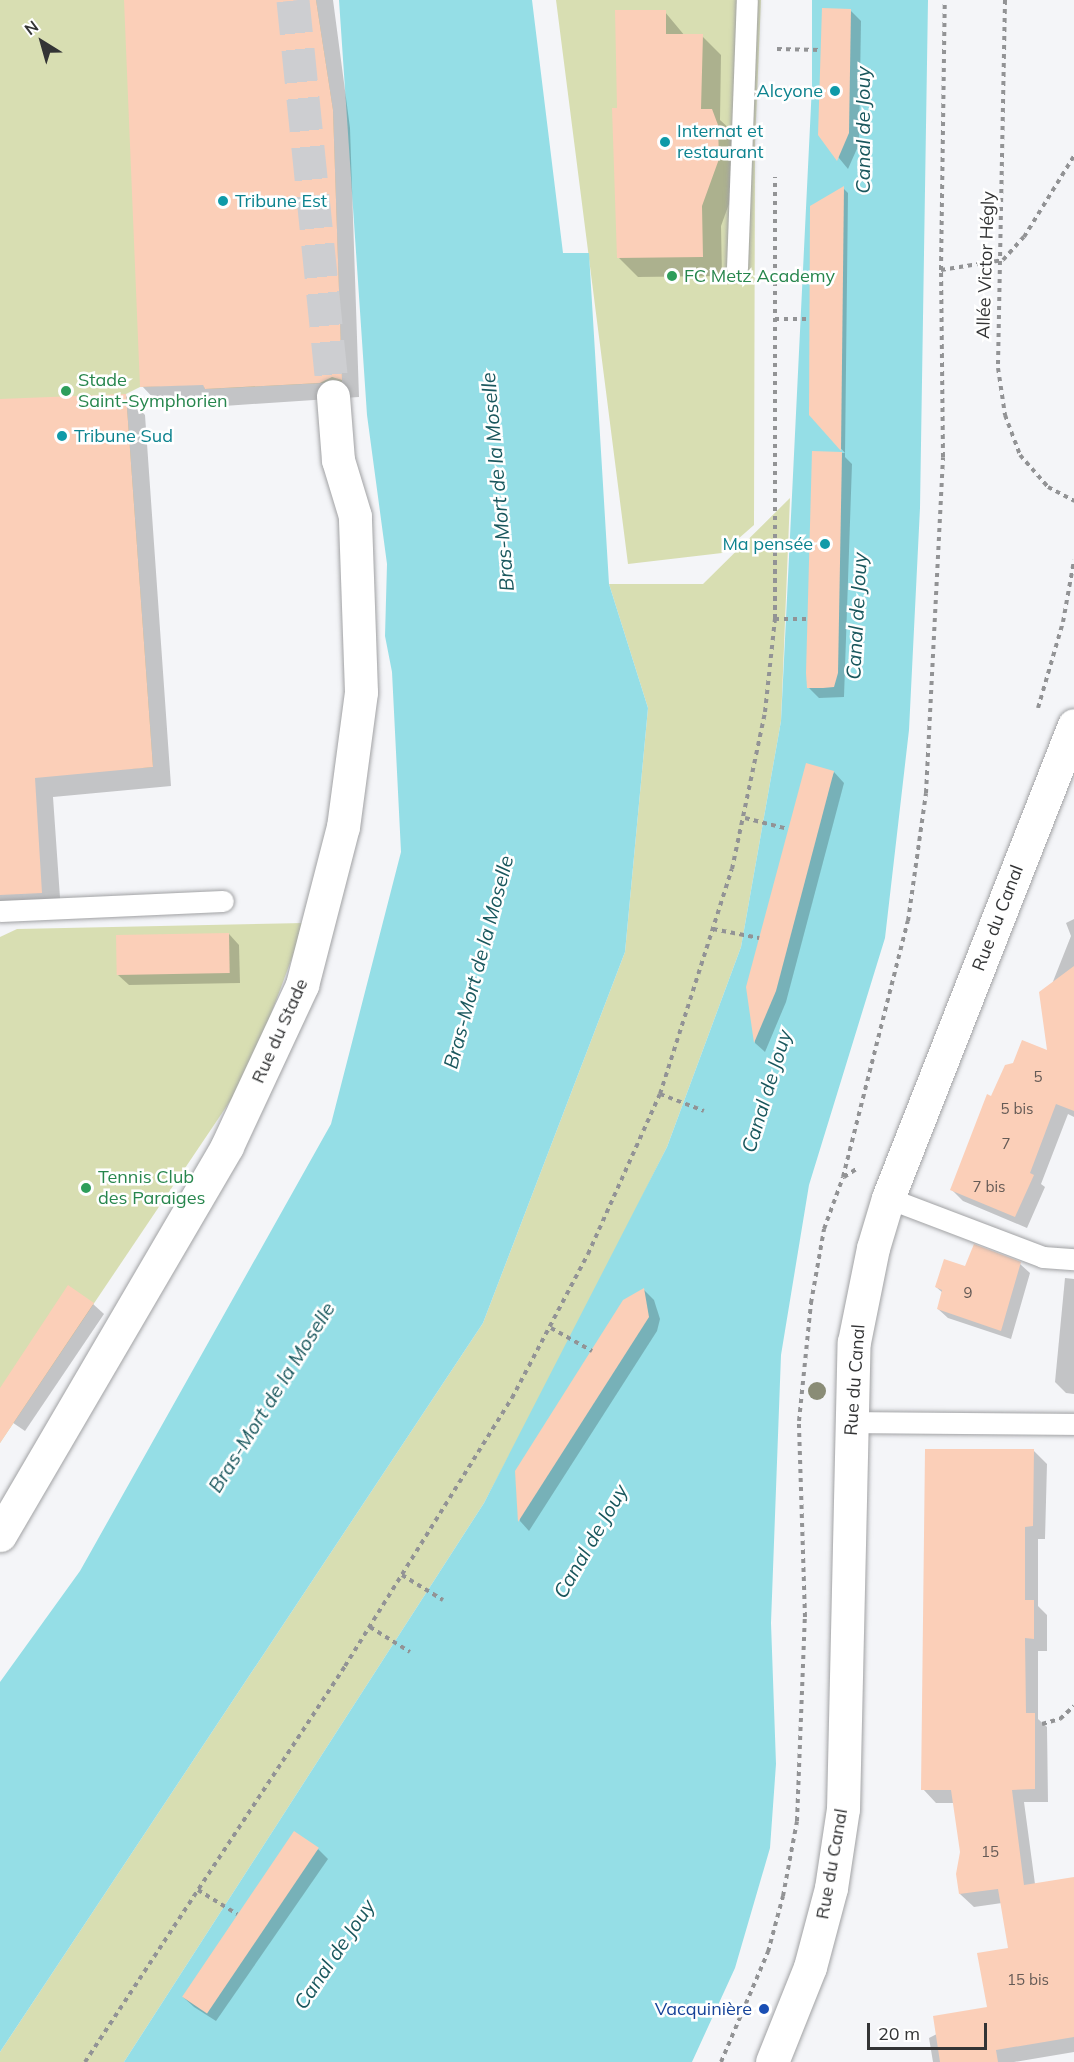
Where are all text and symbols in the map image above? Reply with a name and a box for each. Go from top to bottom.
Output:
north arrow [12,12,72,72]
text: N [20,16,42,39]
water label: Canal de Jouy [850,66,874,194]
place label: Alcyone [756,80,823,102]
marker: Alcyone [828,84,842,98]
place label: Internat et restaurant [677,121,764,164]
marker: Internat et restaurant [658,135,672,149]
place label: Tribune Est [235,190,327,212]
street label: Allée Victor Hégly [973,191,999,339]
marker: Tribune Est [216,194,230,208]
place label: FC Metz Academy [684,265,835,287]
marker: FC Metz Academy [665,269,679,283]
place label: Stade Saint-Symphorien [78,370,228,412]
water label: Bras-Mort de la Moselle [475,372,519,592]
marker: Stade Saint-Symphorien [59,384,73,398]
place label: Tribune Sud [74,425,173,447]
marker: Tribune Sud [55,429,69,443]
place label: Ma pensée [722,533,813,555]
marker: Ma pensée [818,537,832,551]
water label: Canal de Jouy [841,552,871,680]
water label: Bras-Mort de la Moselle [438,853,518,1071]
street label: Rue du Canal [968,862,1028,974]
street label: Rue du Stade [247,975,313,1087]
water label: Canal de Jouy [736,1027,796,1155]
house number: 5 [1034,1068,1042,1086]
house number: 5 bis [1001,1100,1033,1118]
house number: 7 [1002,1135,1010,1153]
place label: Tennis Club des Paraiges [98,1167,205,1210]
house number: 7 bis [973,1178,1005,1196]
marker: Tennis Club des Paraiges [79,1181,93,1195]
house number: 9 [964,1284,972,1302]
water label: Bras-Mort de la Moselle [203,1297,339,1497]
street label: Rue du Canal [840,1324,870,1436]
water label: Canal de Jouy [548,1480,632,1602]
street label: Rue du Canal [812,1807,852,1921]
house number: 15 [981,1843,999,1861]
water label: Canal de Jouy [288,1895,380,2013]
house number: 15 bis [1007,1971,1049,1989]
place label: Vacquinière [655,1998,752,2020]
marker: Vacquinière [757,2002,771,2016]
scale bar [870,2011,990,2049]
text: 20 m [878,2022,920,2045]

